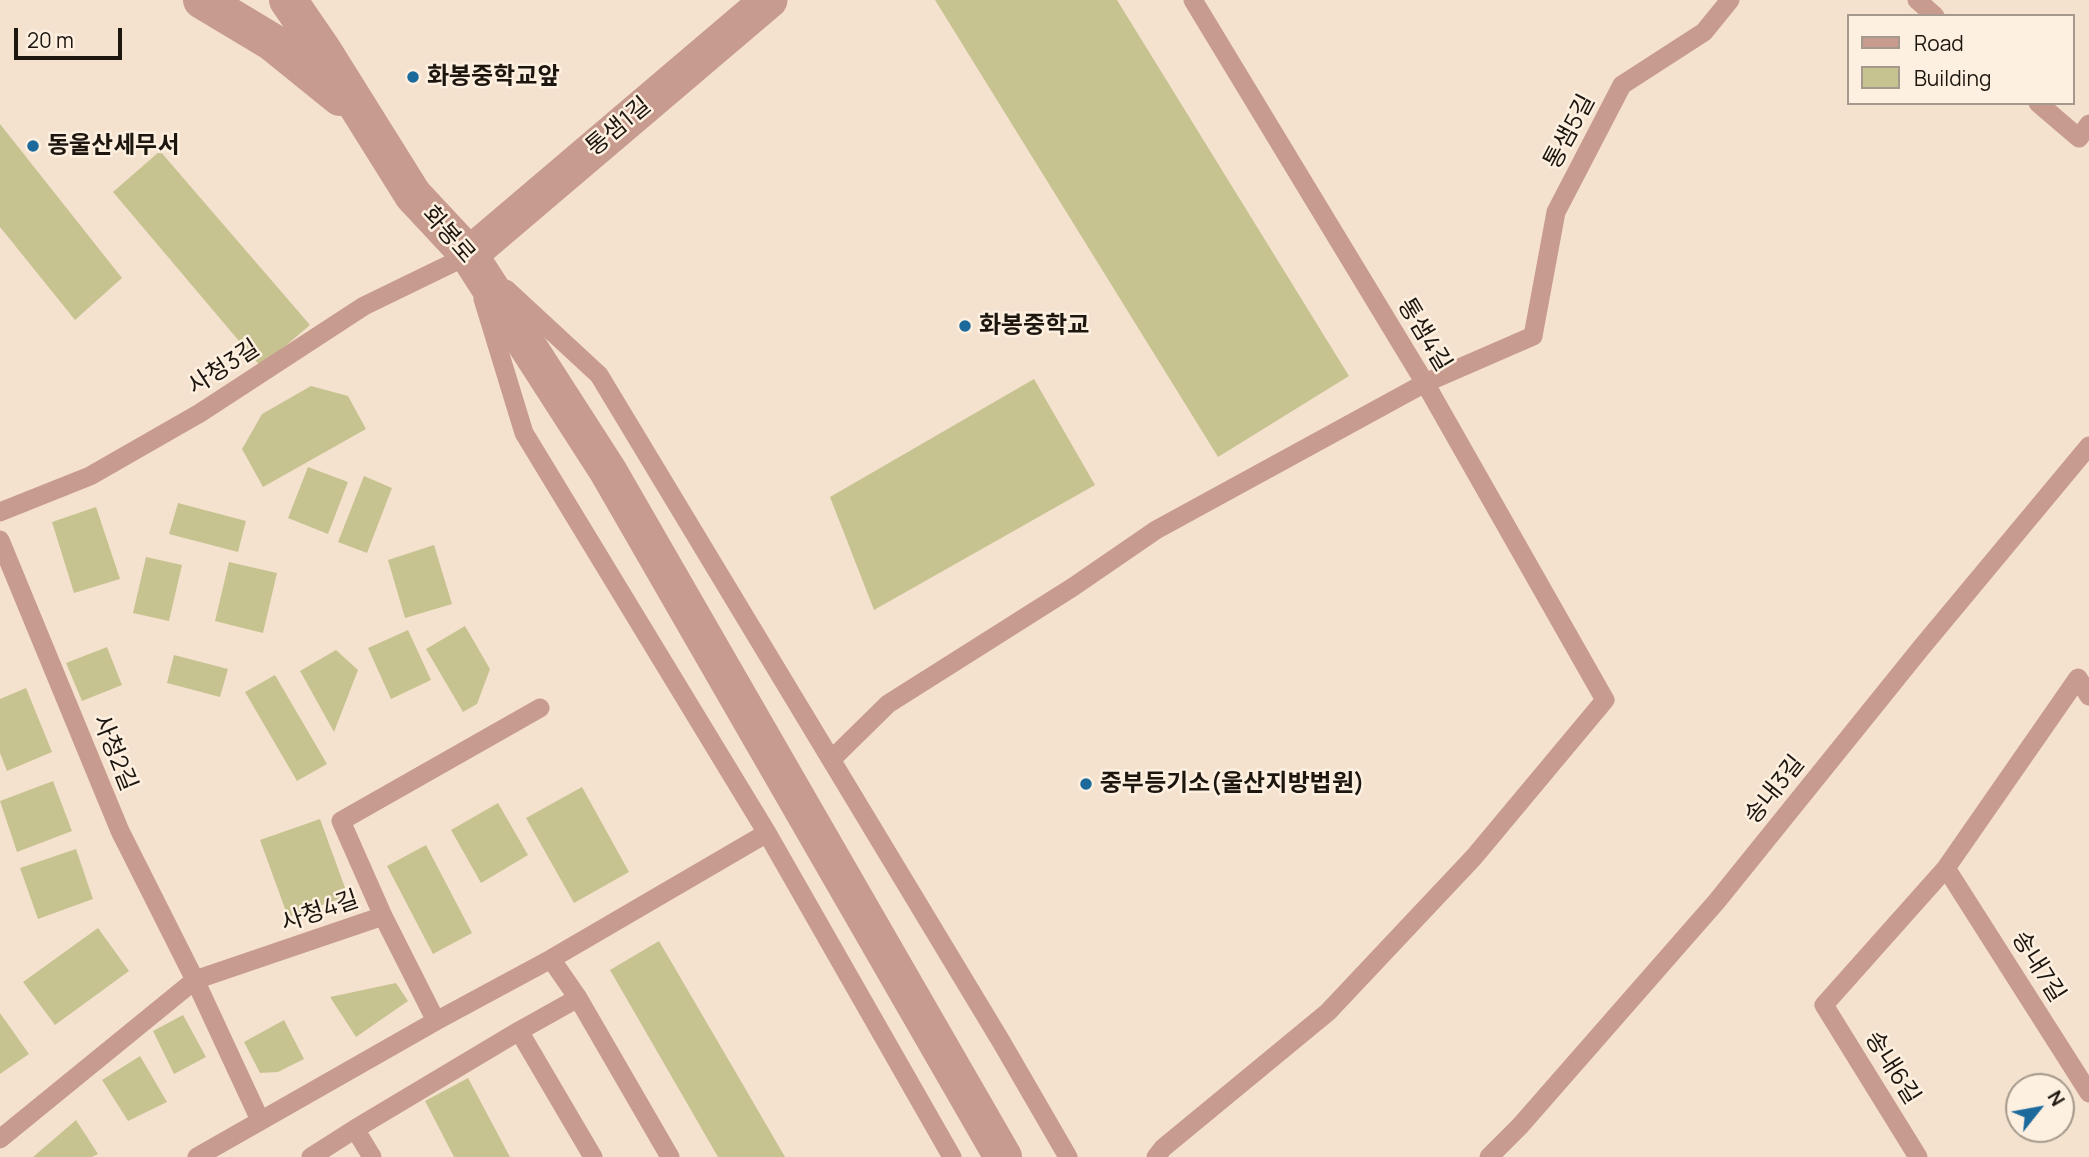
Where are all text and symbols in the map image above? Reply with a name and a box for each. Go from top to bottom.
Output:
scale bar [18,14,126,58]
legend [1848,14,2075,105]
text: 20 m [27,26,74,54]
text: Road [1914,29,1964,57]
place label: 화봉중학교앞 [427,63,559,91]
text: Building [1914,64,1991,92]
marker: 화봉중학교앞 [405,69,421,85]
street label: 통샘5길 [1538,90,1602,174]
street label: 통샘1길 [581,92,657,162]
place label: 동울산세무서 [47,132,179,160]
marker: 동울산세무서 [25,138,41,154]
street label: 화봉로 [415,201,481,269]
street label: 통샘4길 [1391,293,1457,377]
place label: 화봉중학교 [979,312,1089,340]
marker: 화봉중학교 [957,318,973,334]
street label: 사청3길 [183,334,265,402]
street label: 사청2길 [86,711,142,795]
street label: 송내3길 [1739,750,1811,830]
place label: 중부등기소(울산지방법원) [1100,770,1365,798]
marker: 중부등기소(울산지방법원) [1078,776,1094,792]
street label: 사청4길 [277,885,363,939]
street label: 송내7길 [2005,926,2071,1008]
street label: 송내6길 [1858,1026,1926,1110]
north arrow [2005,1073,2075,1143]
text: N [2042,1086,2071,1111]

